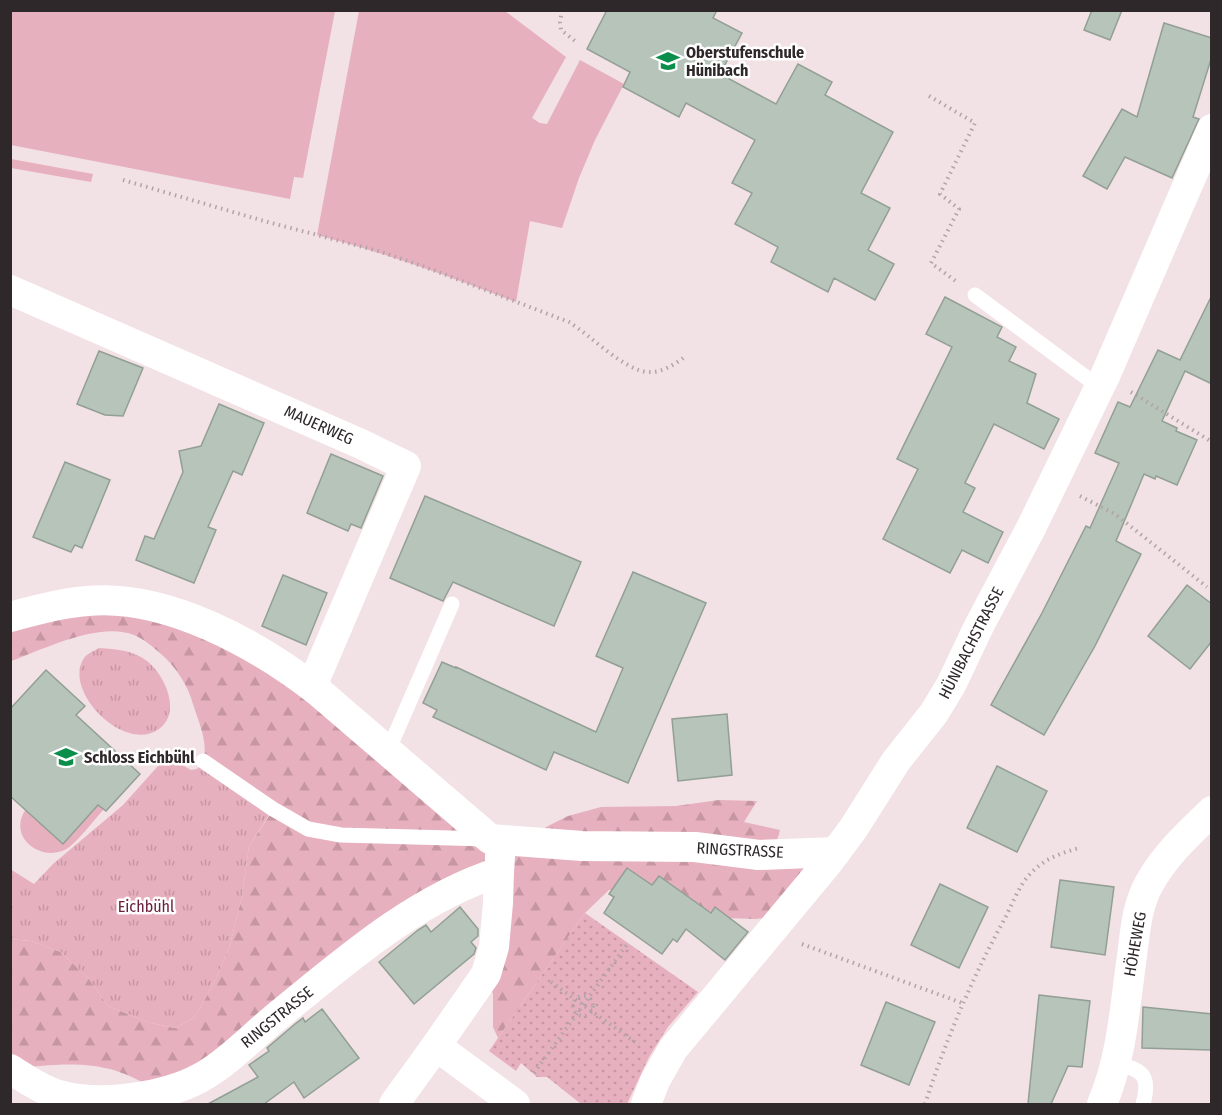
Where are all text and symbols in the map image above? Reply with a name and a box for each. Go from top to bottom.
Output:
place label: Oberstufenschule Hünibach [686,43,804,80]
school or university icon: Oberstufenschule Hünibach [655,48,681,74]
street label: MAUERWEG [281,401,357,449]
street label: HÜNIBACHSTRASSE [935,584,1007,702]
school or university icon: Schloss Eichbühl [53,744,79,770]
place label: Schloss Eichbühl [84,748,195,767]
street label: RINGSTRASSE [696,838,784,862]
park label: Eichbühl [118,897,174,916]
street label: HÖHEWEG [1120,910,1150,978]
street label: RINGSTRASSE [237,982,317,1052]

